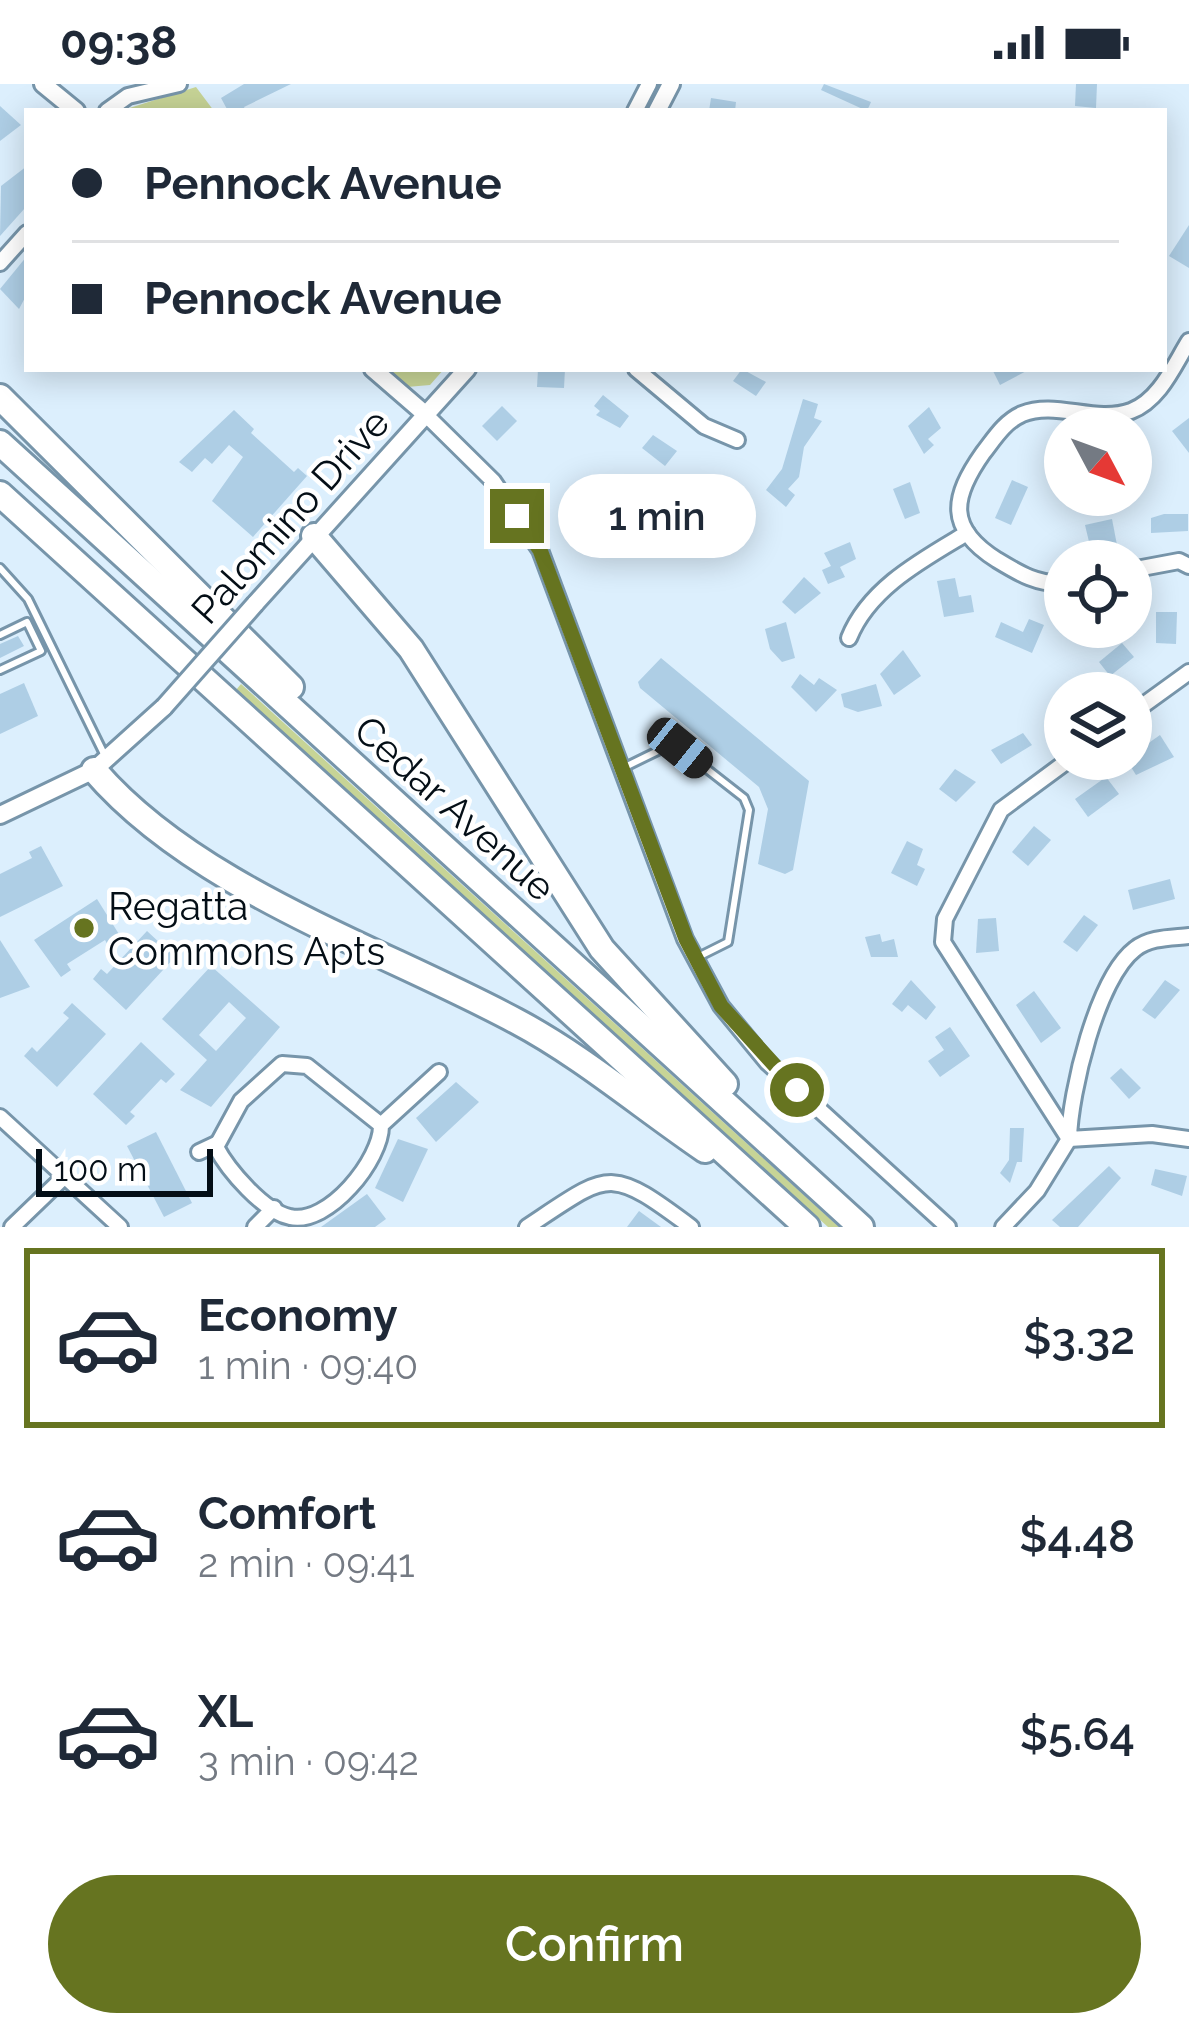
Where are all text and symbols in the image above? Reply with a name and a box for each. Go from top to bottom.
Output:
text: 09:38 [60,16,178,69]
text: Pennock Avenue [144,157,502,210]
text: Pennock Avenue [144,272,502,325]
street label: Palomino Drive [182,399,398,633]
north arrow [1044,408,1152,516]
map controls [1044,408,1152,780]
callout: 1 min [559,474,757,558]
route end [490,489,544,543]
text: 1 min [609,493,705,539]
button: locate [1044,540,1152,648]
button: layers [1044,672,1152,780]
street label: Cedar Avenue [345,706,565,910]
car [641,711,719,785]
place label: Regatta Commons Apts [108,883,385,974]
marker: Regatta Commons Apts [71,915,97,941]
route start [770,1063,824,1117]
scale bar [36,1143,213,1196]
text: 100 m [54,1150,147,1189]
icon: car [54,1284,162,1392]
text: Economy [198,1289,398,1342]
text: $3.32 [1023,1312,1135,1365]
text: 1 min · 09:40 [198,1342,418,1388]
icon: car [54,1482,162,1590]
text: Comfort [198,1487,376,1540]
text: $4.48 [1019,1510,1135,1563]
text: 2 min · 09:41 [198,1540,415,1586]
icon: car [54,1680,162,1788]
text: XL [198,1685,253,1738]
text: $5.64 [1020,1708,1135,1761]
text: 3 min · 09:42 [198,1738,419,1784]
button: Confirm [48,1875,1141,2013]

